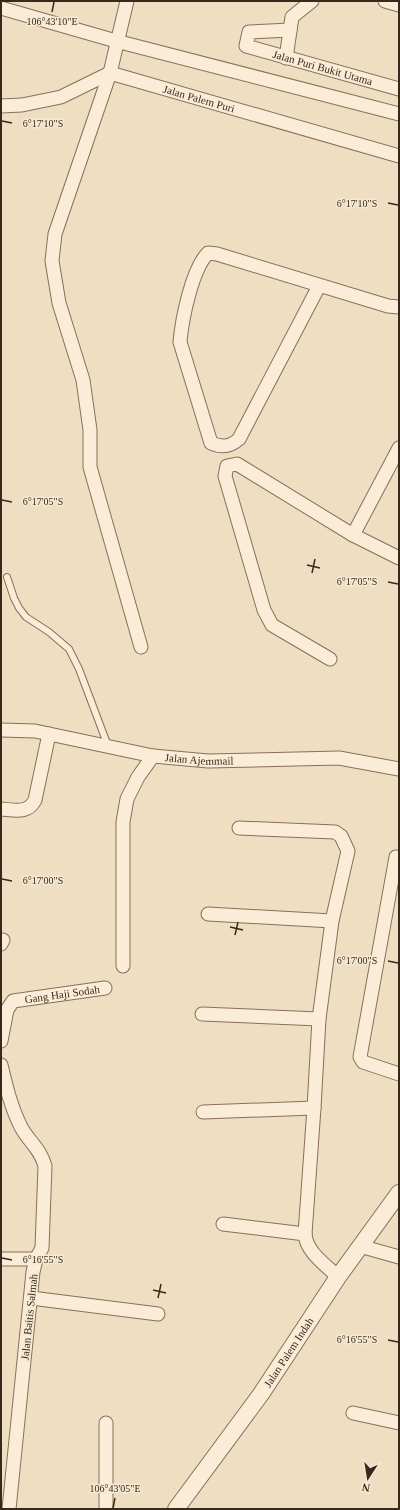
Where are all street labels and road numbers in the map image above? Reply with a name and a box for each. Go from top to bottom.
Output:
street label: Jalan Puri Bukit Utama [271,48,374,87]
street label: Jalan Palem Puri [162,83,236,115]
street label: Jalan Ajemmail [164,751,234,767]
street label: Gang Haji Sodah [24,983,101,1005]
street label: Jalan Baitis Salmah [18,1273,40,1361]
street label: Jalan Palem Indah [261,1315,316,1389]

